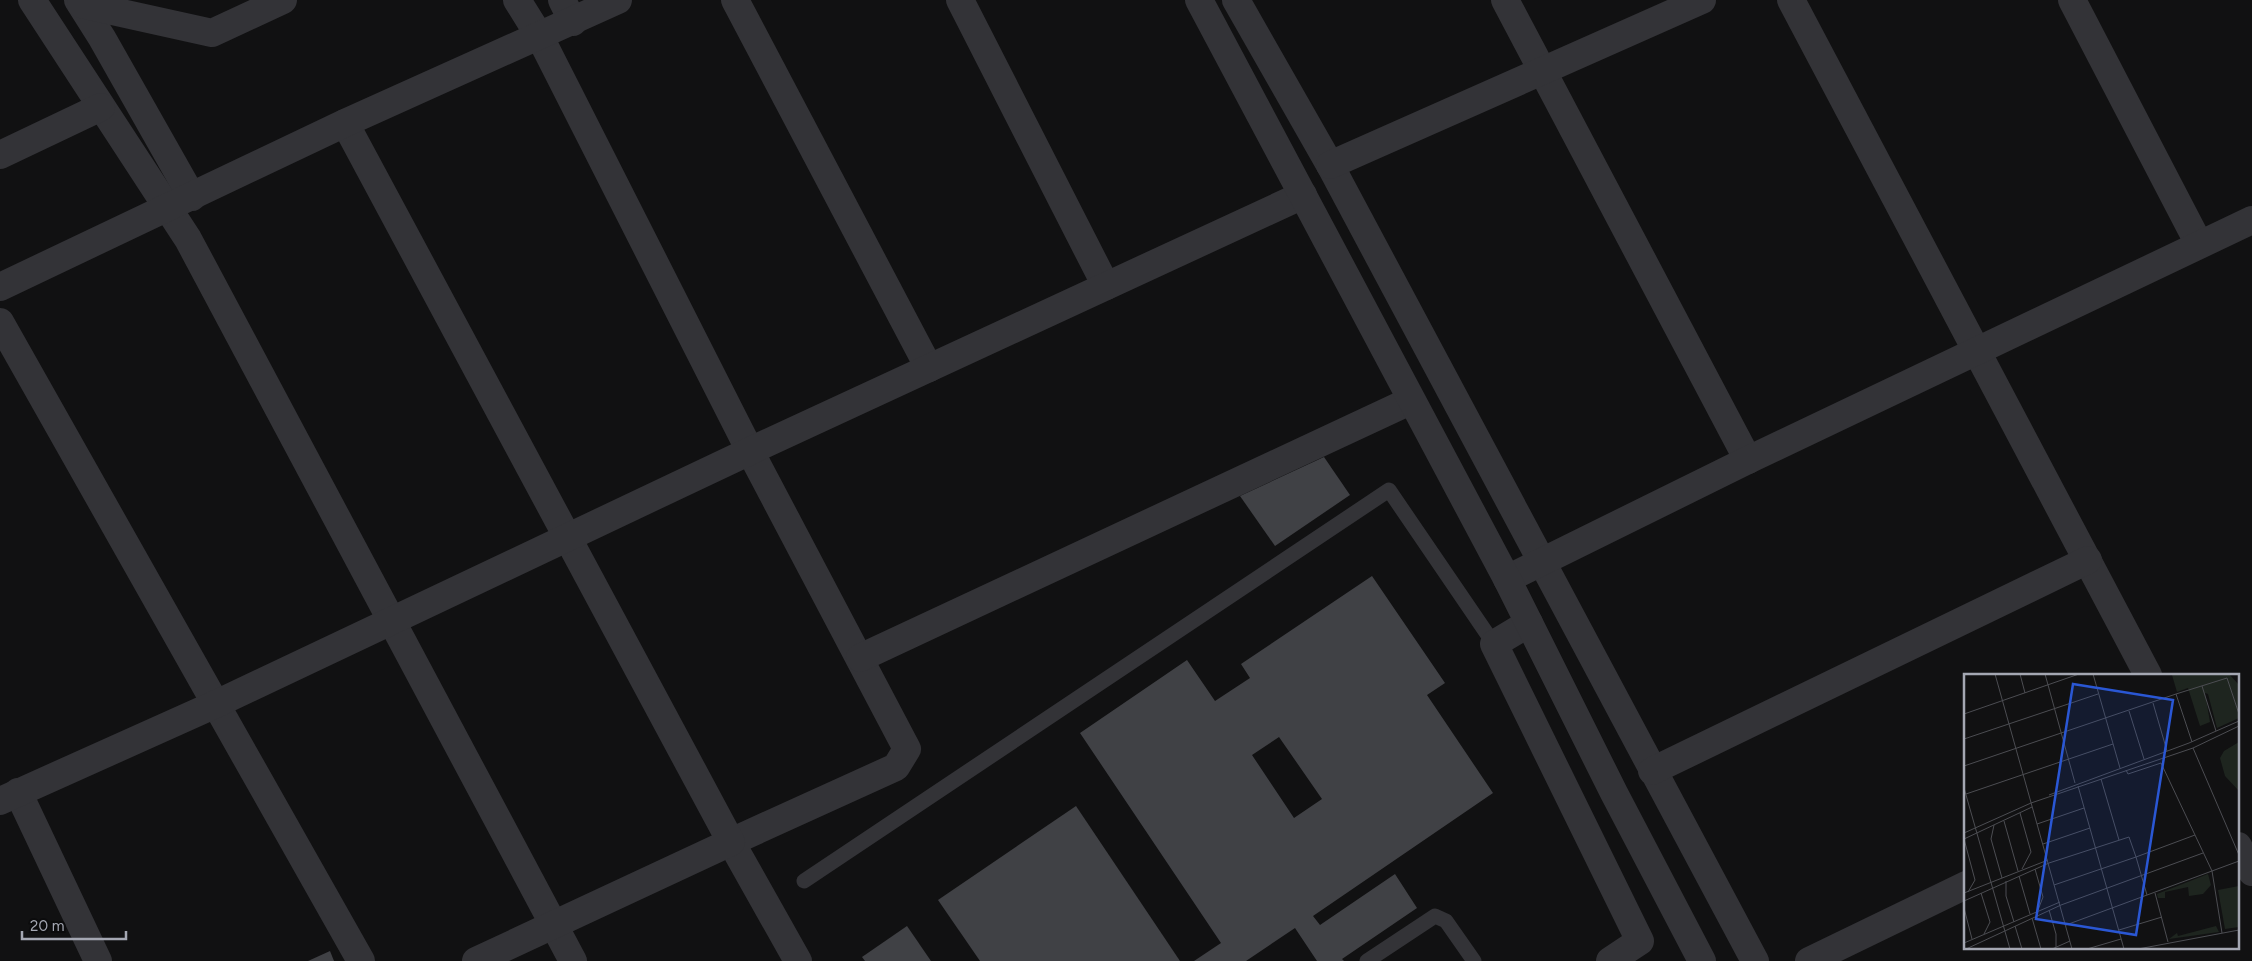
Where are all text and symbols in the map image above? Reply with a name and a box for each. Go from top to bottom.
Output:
inset map [1964,674,2240,948]
scale bar [22,908,126,940]
text: 20 m [30,917,64,935]

